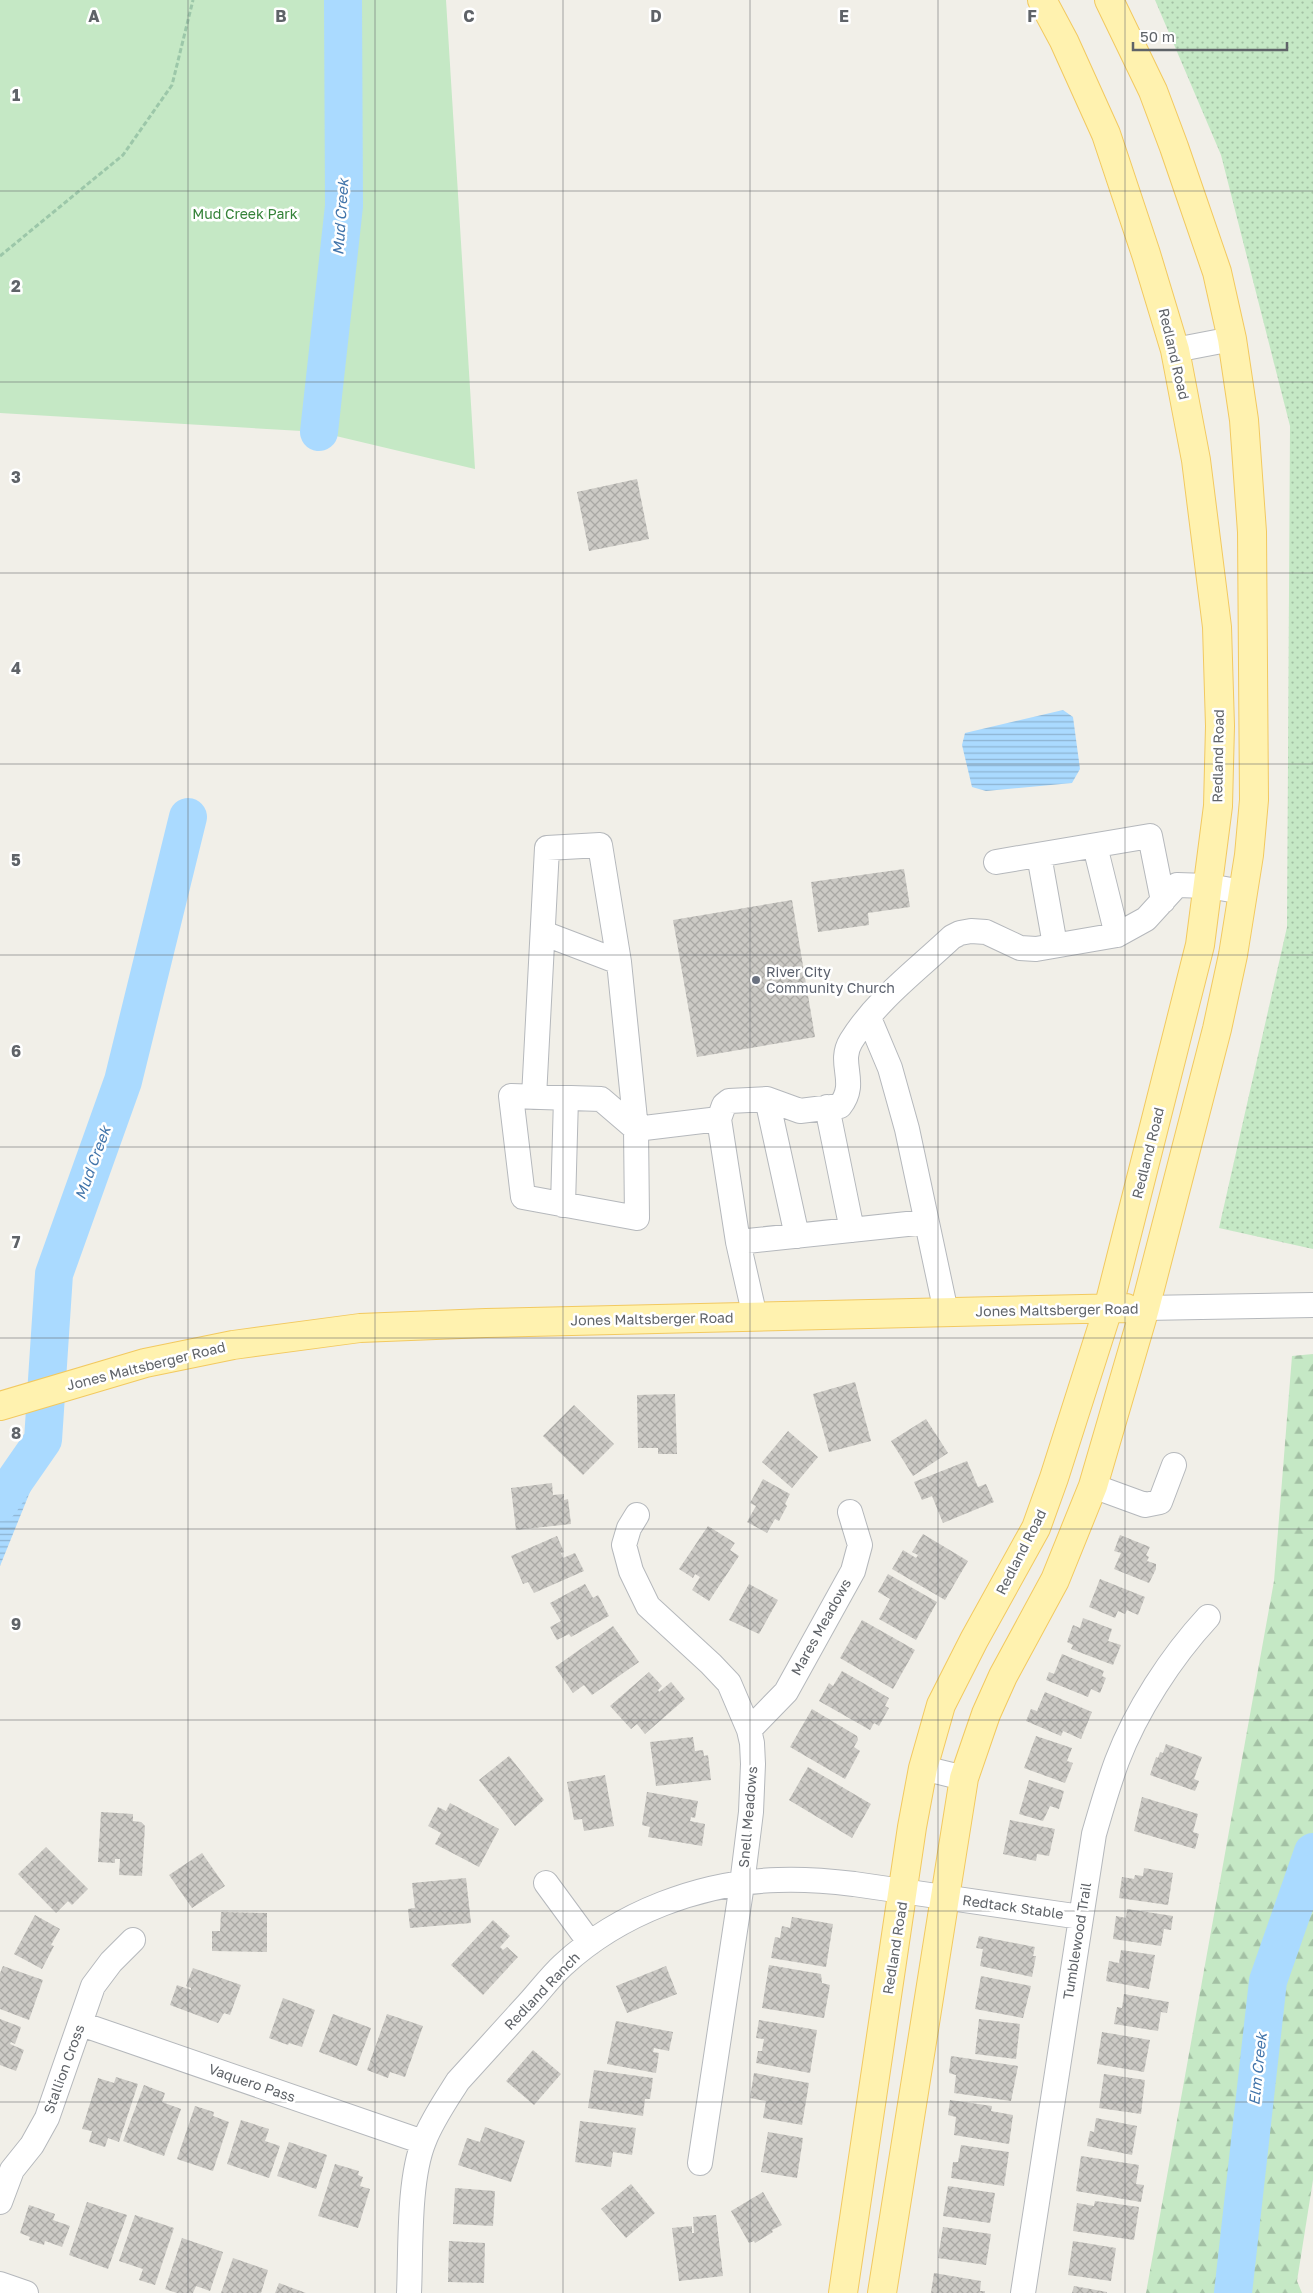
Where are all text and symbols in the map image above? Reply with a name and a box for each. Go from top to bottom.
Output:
text: A [88,6,100,26]
text: B [275,6,287,26]
text: C [463,6,475,26]
text: D [650,6,662,26]
text: E [839,6,849,26]
text: F [1027,6,1037,26]
scale bar [1133,20,1287,52]
text: 50 m [1140,27,1175,45]
text: 1 [12,85,20,105]
water label: Mud Creek [328,177,352,256]
park label: Mud Creek Park [192,205,298,222]
text: 2 [11,276,21,296]
street label: Redland Road [1156,306,1193,401]
text: 3 [11,467,21,487]
text: 4 [11,658,21,678]
street label: Redland Road [1208,709,1227,803]
text: 5 [11,850,21,870]
place label: River City Community Church [766,963,895,996]
marker: River City Community Church [750,974,762,986]
text: 6 [11,1041,21,1061]
street label: Redland Road [1128,1105,1167,1200]
water label: Mud Creek [70,1122,114,1202]
text: 7 [12,1232,21,1252]
street label: Jones Maltsberger Road [975,1300,1139,1319]
street label: Jones Maltsberger Road [570,1309,734,1328]
street label: Jones Maltsberger Road [65,1338,227,1393]
text: 8 [11,1423,21,1443]
street label: Redland Road [992,1506,1049,1597]
street label: Mares Meadows [787,1575,854,1678]
text: 9 [11,1614,21,1634]
street label: Snell Meadows [735,1765,760,1868]
street label: Tumblewood Trail [1059,1881,1094,2001]
street label: Redtack Stable [961,1891,1065,1922]
street label: Redland Road [879,1900,910,1995]
street label: Redland Ranch [500,1948,583,2033]
street label: Stallion Cross [40,2022,88,2116]
water label: Elm Creek [1244,2030,1270,2106]
street label: Vaquero Pass [207,2060,298,2105]

